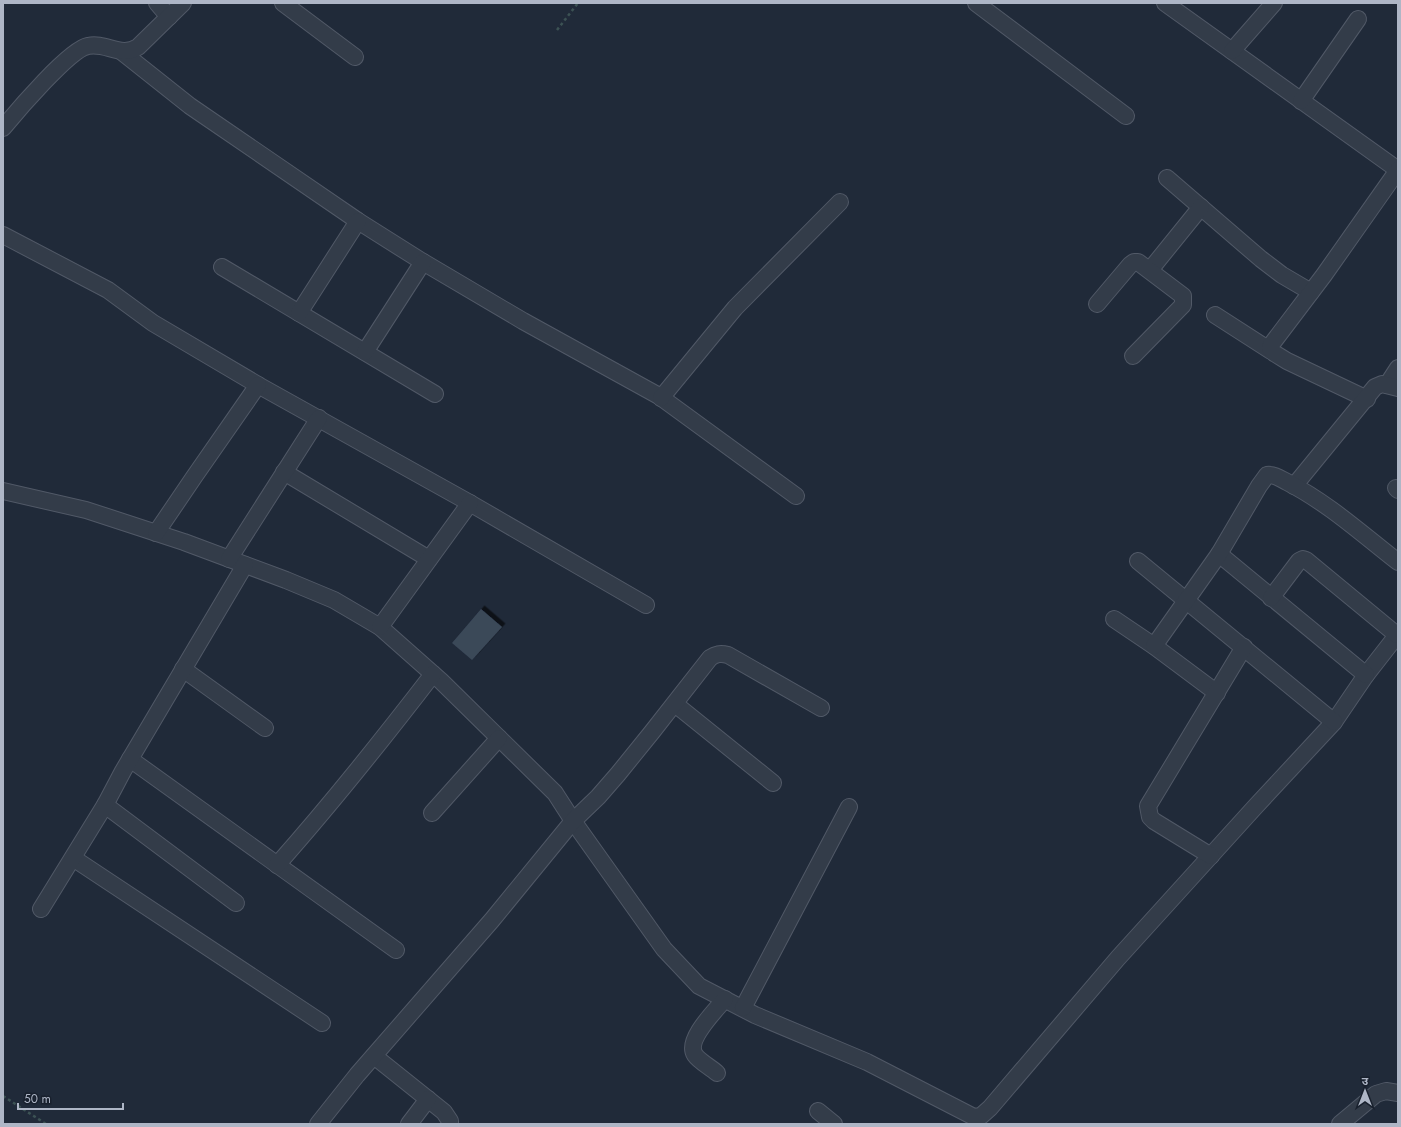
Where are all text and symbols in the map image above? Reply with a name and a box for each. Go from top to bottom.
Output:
north arrow [1345,1071,1385,1111]
text: उ [1362,1073,1369,1089]
scale bar [18,1085,123,1111]
text: 50 m [24,1090,51,1108]

